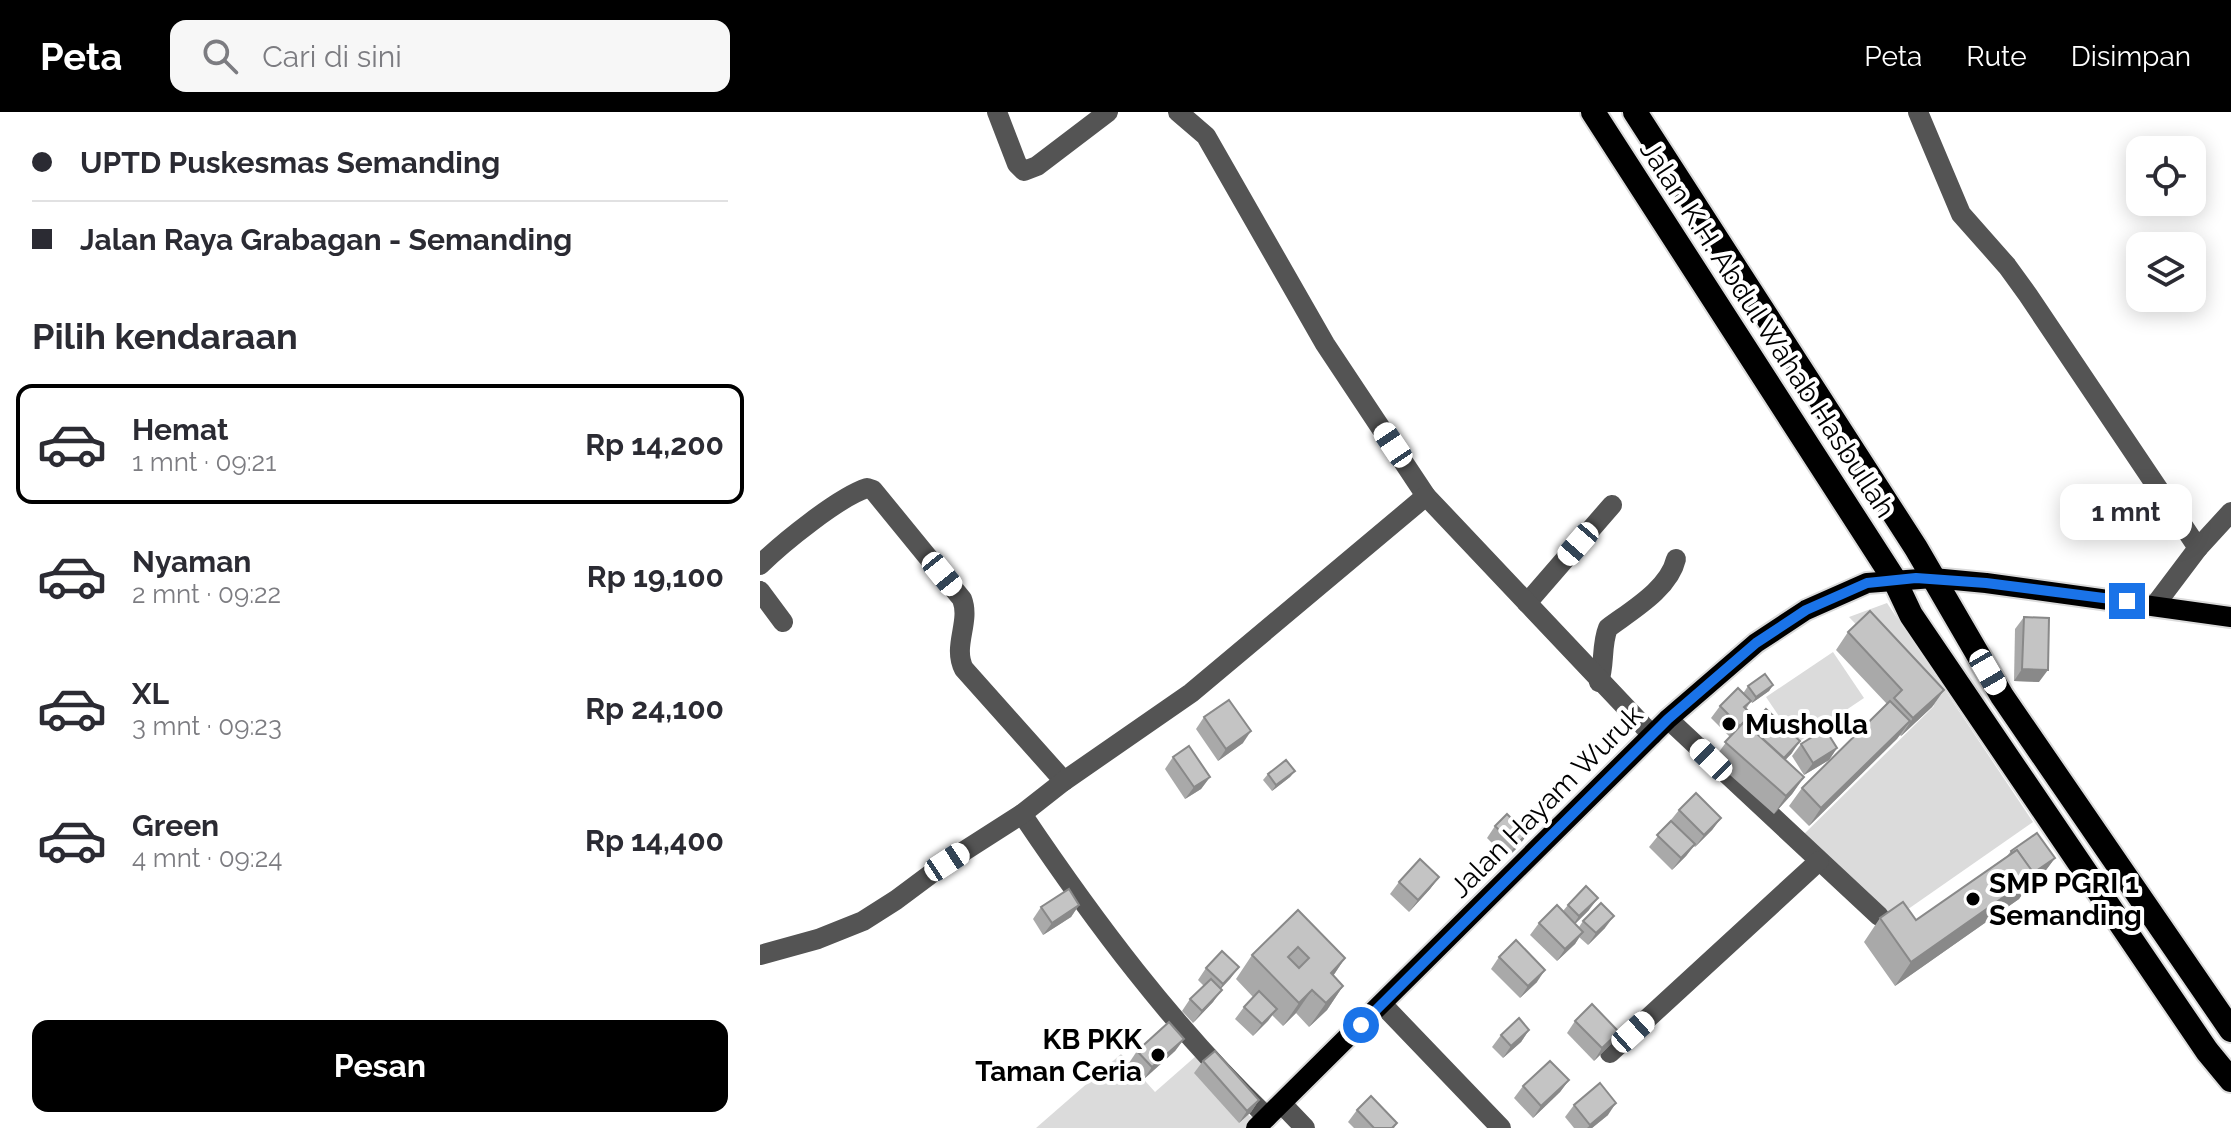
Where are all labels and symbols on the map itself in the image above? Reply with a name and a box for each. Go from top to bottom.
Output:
street label: Jalan K.H. Abdul Wahab Hasbullah [1633,135,1902,524]
car [1370,418,1416,472]
callout: 1 mnt [2061,485,2193,541]
car [1553,518,1603,570]
car [918,548,966,600]
route end [2109,583,2145,619]
car [1966,645,2010,699]
street label: Jalan Hayam Wuruk [1443,698,1649,904]
place label: Musholla [1745,708,1868,741]
marker: Musholla [1720,715,1738,733]
car [1685,735,1737,785]
car [920,839,974,885]
place label: SMP PGRI 1 Semanding [1989,867,2142,932]
marker: SMP PGRI 1 Semanding [1964,890,1982,908]
route start [1343,1007,1379,1043]
car [1607,1007,1659,1057]
place label: KB PKK Taman Ceria [975,1023,1143,1088]
marker: KB PKK Taman Ceria [1149,1046,1167,1064]

